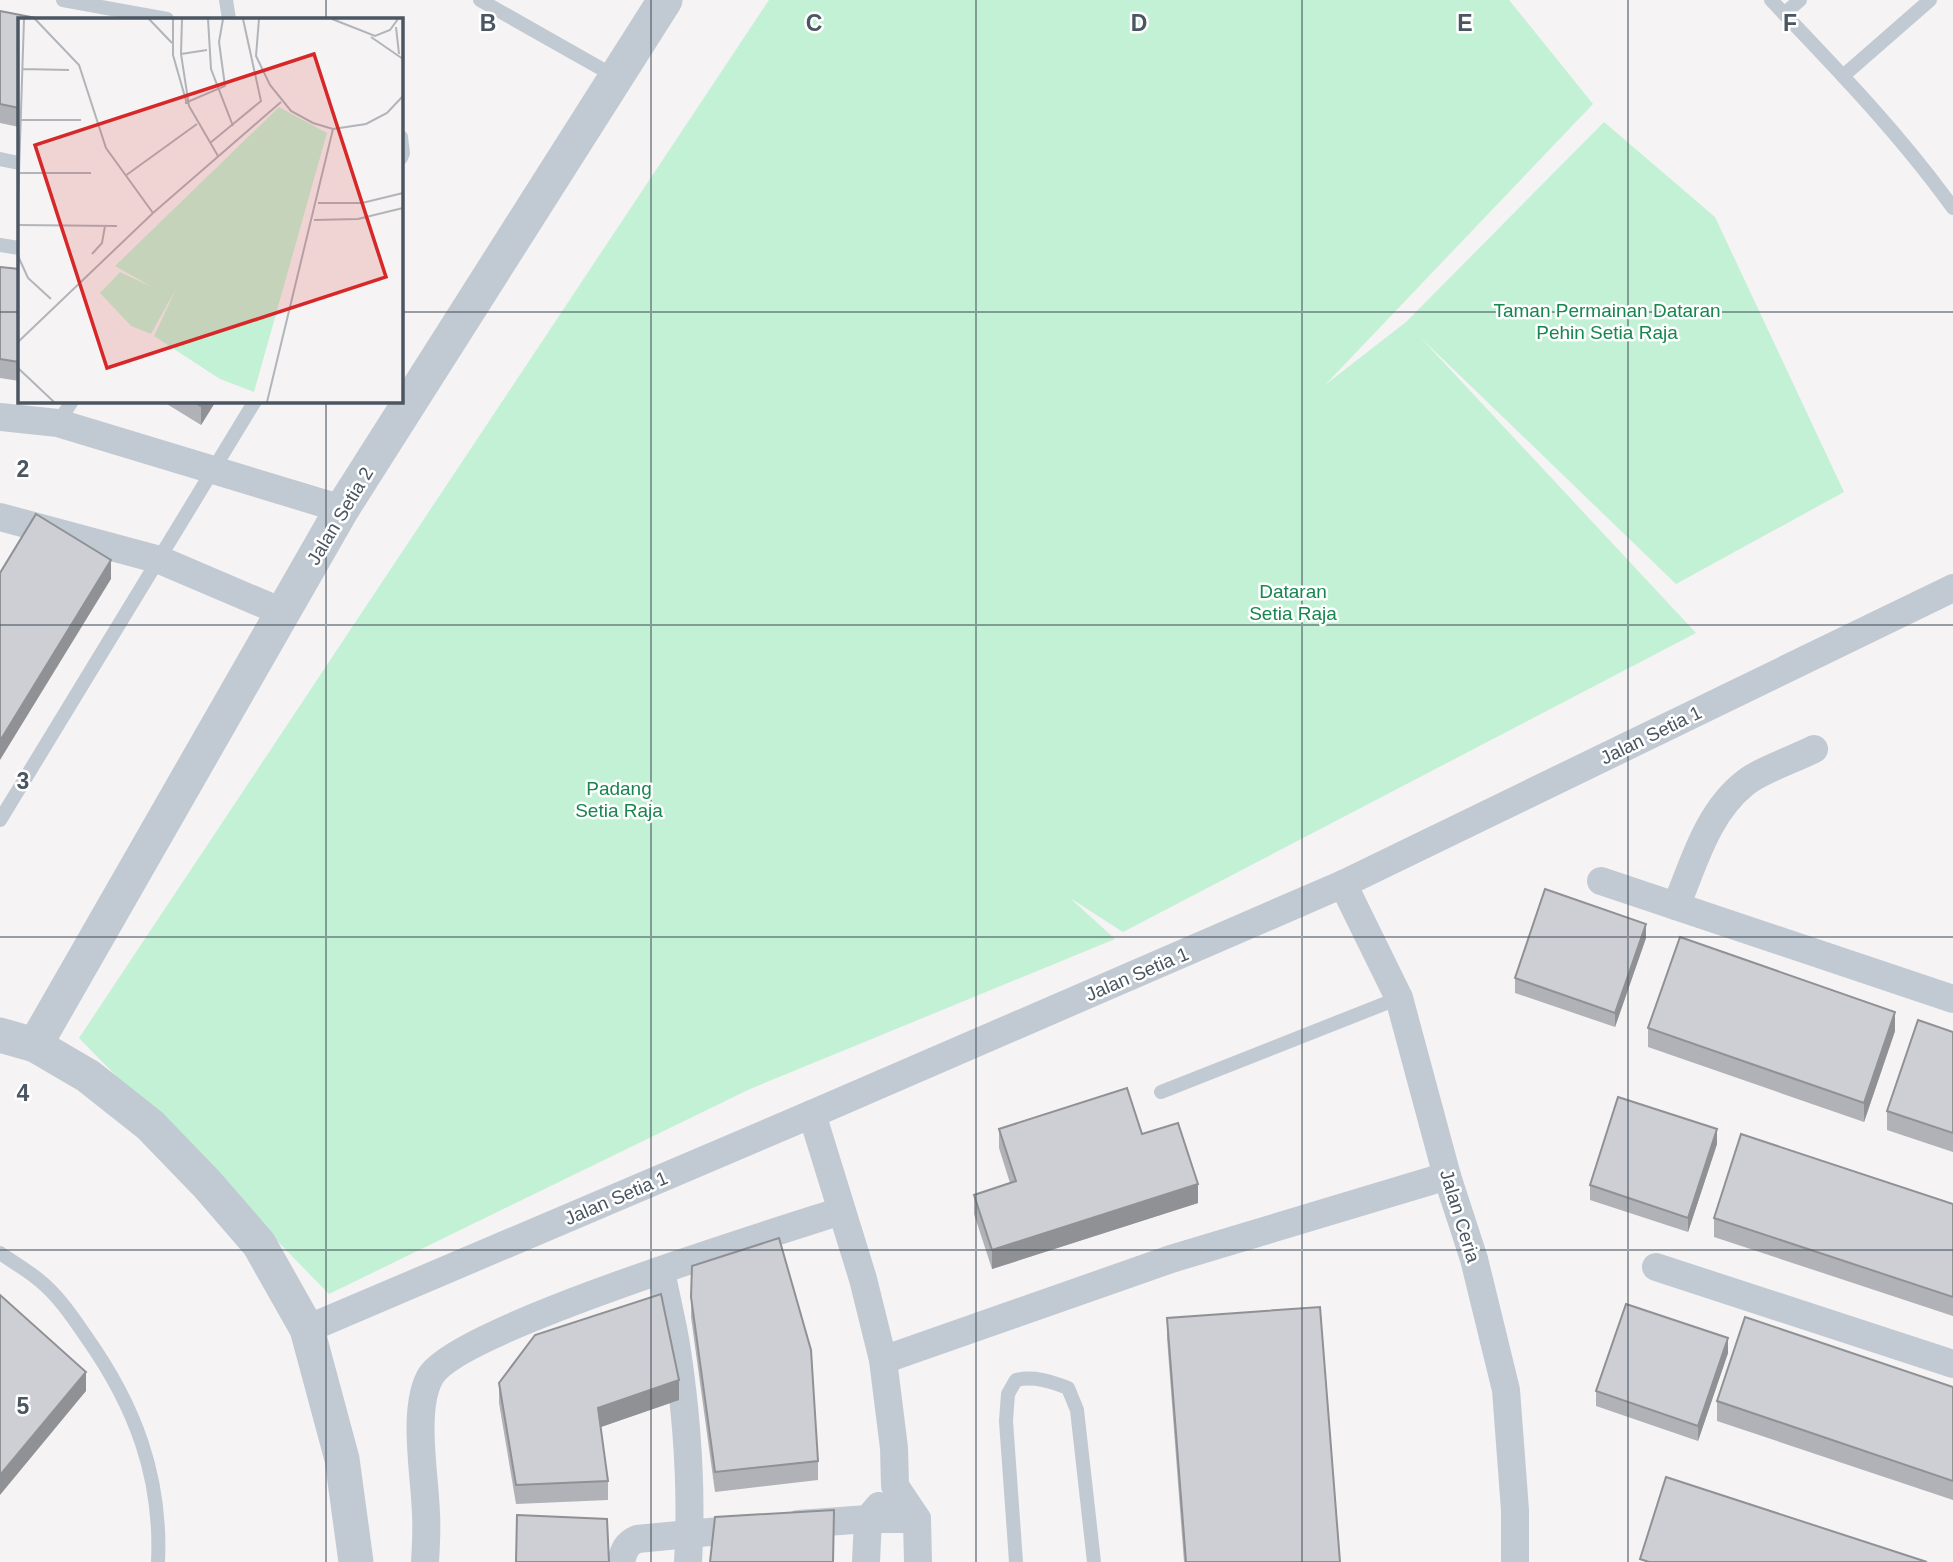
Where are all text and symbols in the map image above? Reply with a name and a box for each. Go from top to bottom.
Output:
text: B [480,10,496,36]
text: C [806,10,822,36]
text: D [1131,10,1147,36]
text: E [1457,10,1473,36]
text: F [1783,10,1797,36]
inset map [18,18,402,402]
park label: Taman Permainan Dataran Pehin Setia Raja [1493,300,1721,343]
text: 2 [17,456,29,482]
street label: Jalan Setia 2 [303,464,377,568]
park label: Dataran Setia Raja [1249,581,1337,624]
street label: Jalan Setia 1 [1597,701,1705,769]
text: 3 [17,768,29,794]
park label: Padang Setia Raja [575,778,663,821]
street label: Jalan Setia 1 [1082,943,1192,1005]
text: 4 [17,1080,30,1106]
street label: Jalan Setia 1 [561,1167,671,1229]
street label: Jalan Ceria [1436,1167,1484,1265]
text: 5 [17,1393,30,1419]

